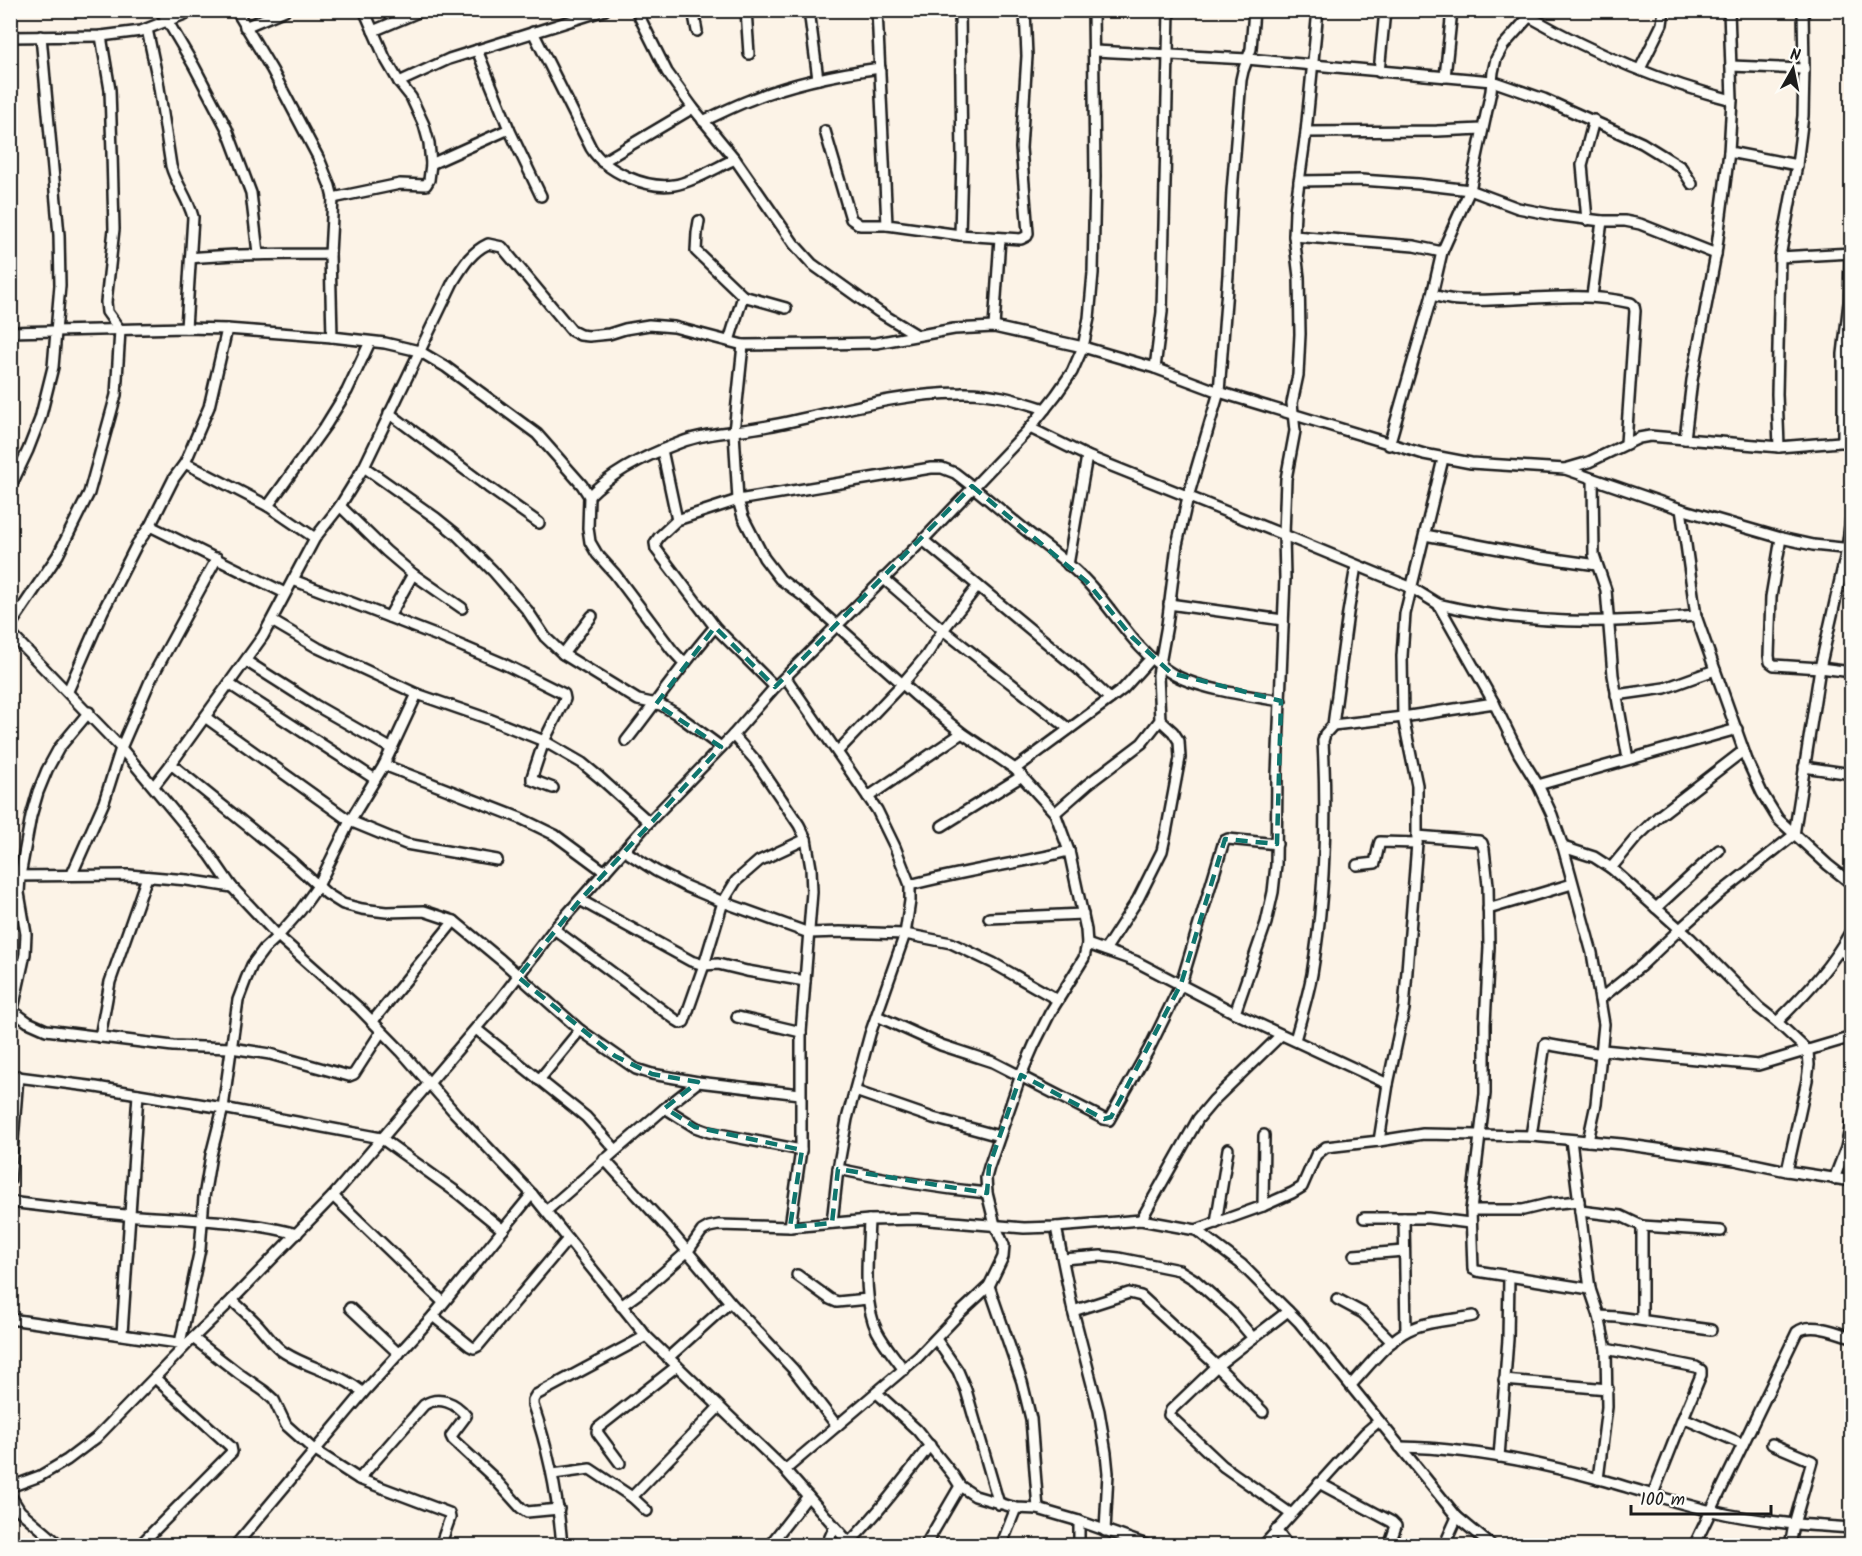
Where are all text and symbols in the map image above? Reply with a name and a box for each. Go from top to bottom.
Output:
north arrow [1763,39,1823,99]
text: N [1788,43,1802,69]
scale bar [1631,1478,1770,1516]
text: 100 m [1640,1486,1685,1515]

